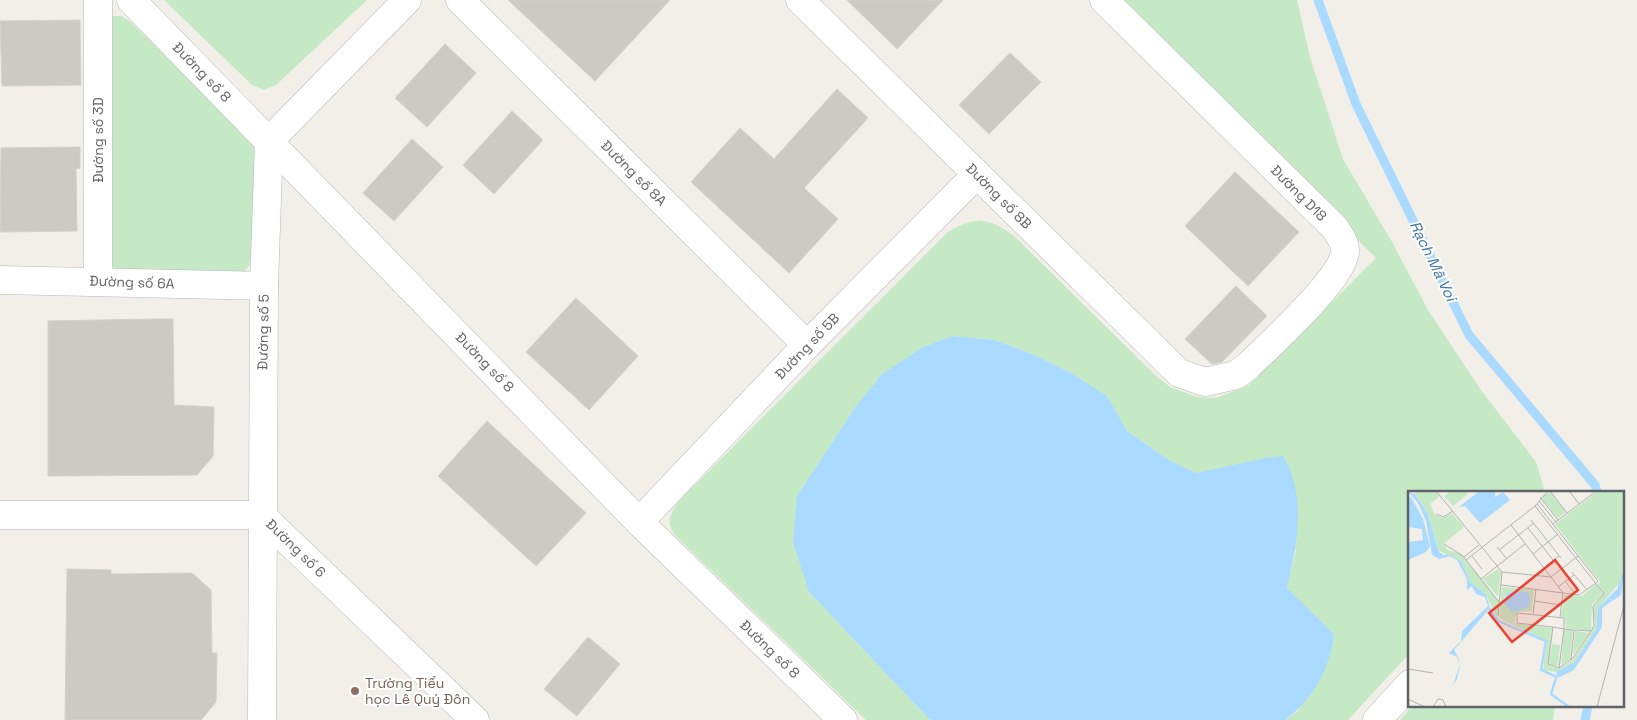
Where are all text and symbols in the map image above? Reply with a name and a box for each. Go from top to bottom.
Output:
street label: Đường số 8 [169,38,235,106]
street label: Đường số 3D [89,97,107,183]
street label: Đường số 8A [597,136,671,210]
street label: Đường số 8B [962,159,1036,233]
street label: Đường D18 [1267,161,1331,225]
water label: Rạch Mã Voi [1406,218,1462,306]
street label: Đường số 6A [89,272,175,292]
street label: Đường số 5 [253,294,273,370]
street label: Đường số 5B [771,309,843,383]
street label: Đường số 8 [452,328,518,396]
inset map [1408,491,1624,708]
street label: Đường số 6 [262,515,330,581]
street label: Đường số 8 [736,616,804,682]
place label: Trường Tiểu học Lê Quý Đôn [365,674,470,708]
marker: Trường Tiểu học Lê Quý Đôn [349,685,361,697]

